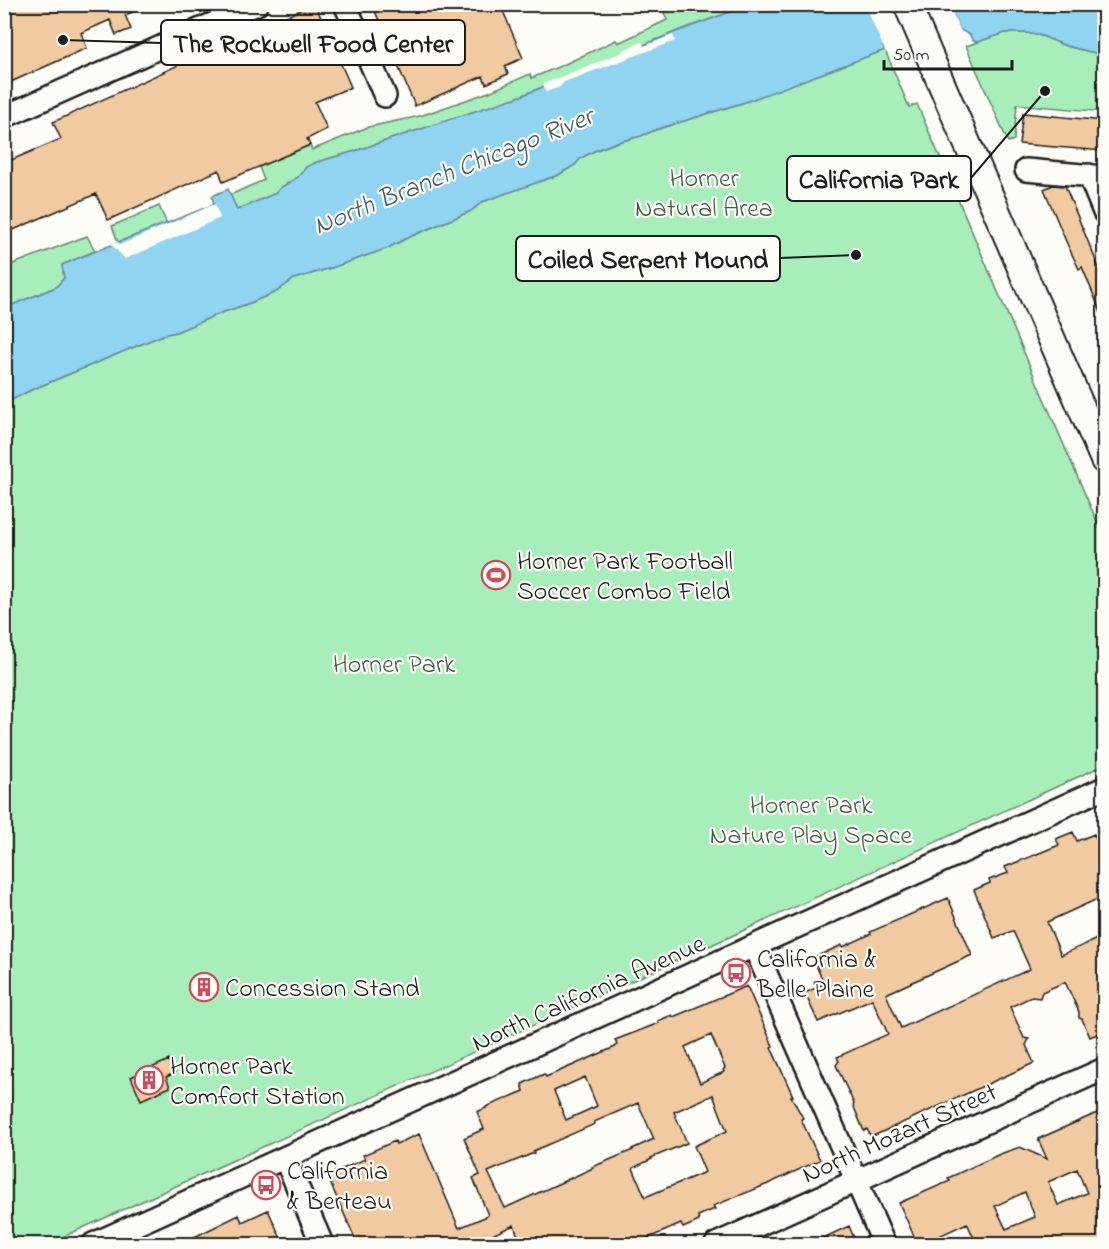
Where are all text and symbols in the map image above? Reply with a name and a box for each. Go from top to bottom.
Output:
callout: The Rockwell Food Center [161,20,465,65]
text: The Rockwell Food Center [173,26,454,65]
scale bar [884,33,1012,71]
text: 50 m [893,43,930,69]
water label: North Branch Chicago River [308,97,603,247]
callout: California Park [787,156,971,201]
park label: Horner Natural Area [635,161,773,229]
text: California Park [799,162,960,201]
callout: Coiled Serpent Mound [516,236,780,281]
text: Coiled Serpent Mound [528,242,769,281]
place label: Horner Park Football Soccer Combo Field [517,544,733,612]
sports icon: Horner Park Football Soccer Combo Field [480,559,512,591]
park label: Horner Park [333,647,456,685]
park label: Horner Park Nature Play Space [710,788,912,856]
street label: North California Avenue [466,926,712,1063]
place label: California & Belle Plaine [756,942,876,1010]
bus stop icon: California & Belle Plaine [720,957,752,989]
building icon: Concession Stand [188,971,220,1003]
place label: Concession Stand [225,971,420,1009]
place label: Horner Park Comfort Station [170,1049,345,1117]
building icon: Horner Park Comfort Station [133,1064,165,1096]
street label: North Mozart Street [797,1075,1004,1195]
place label: California & Berteau [287,1154,392,1222]
bus stop icon: California & Berteau [250,1169,282,1201]

